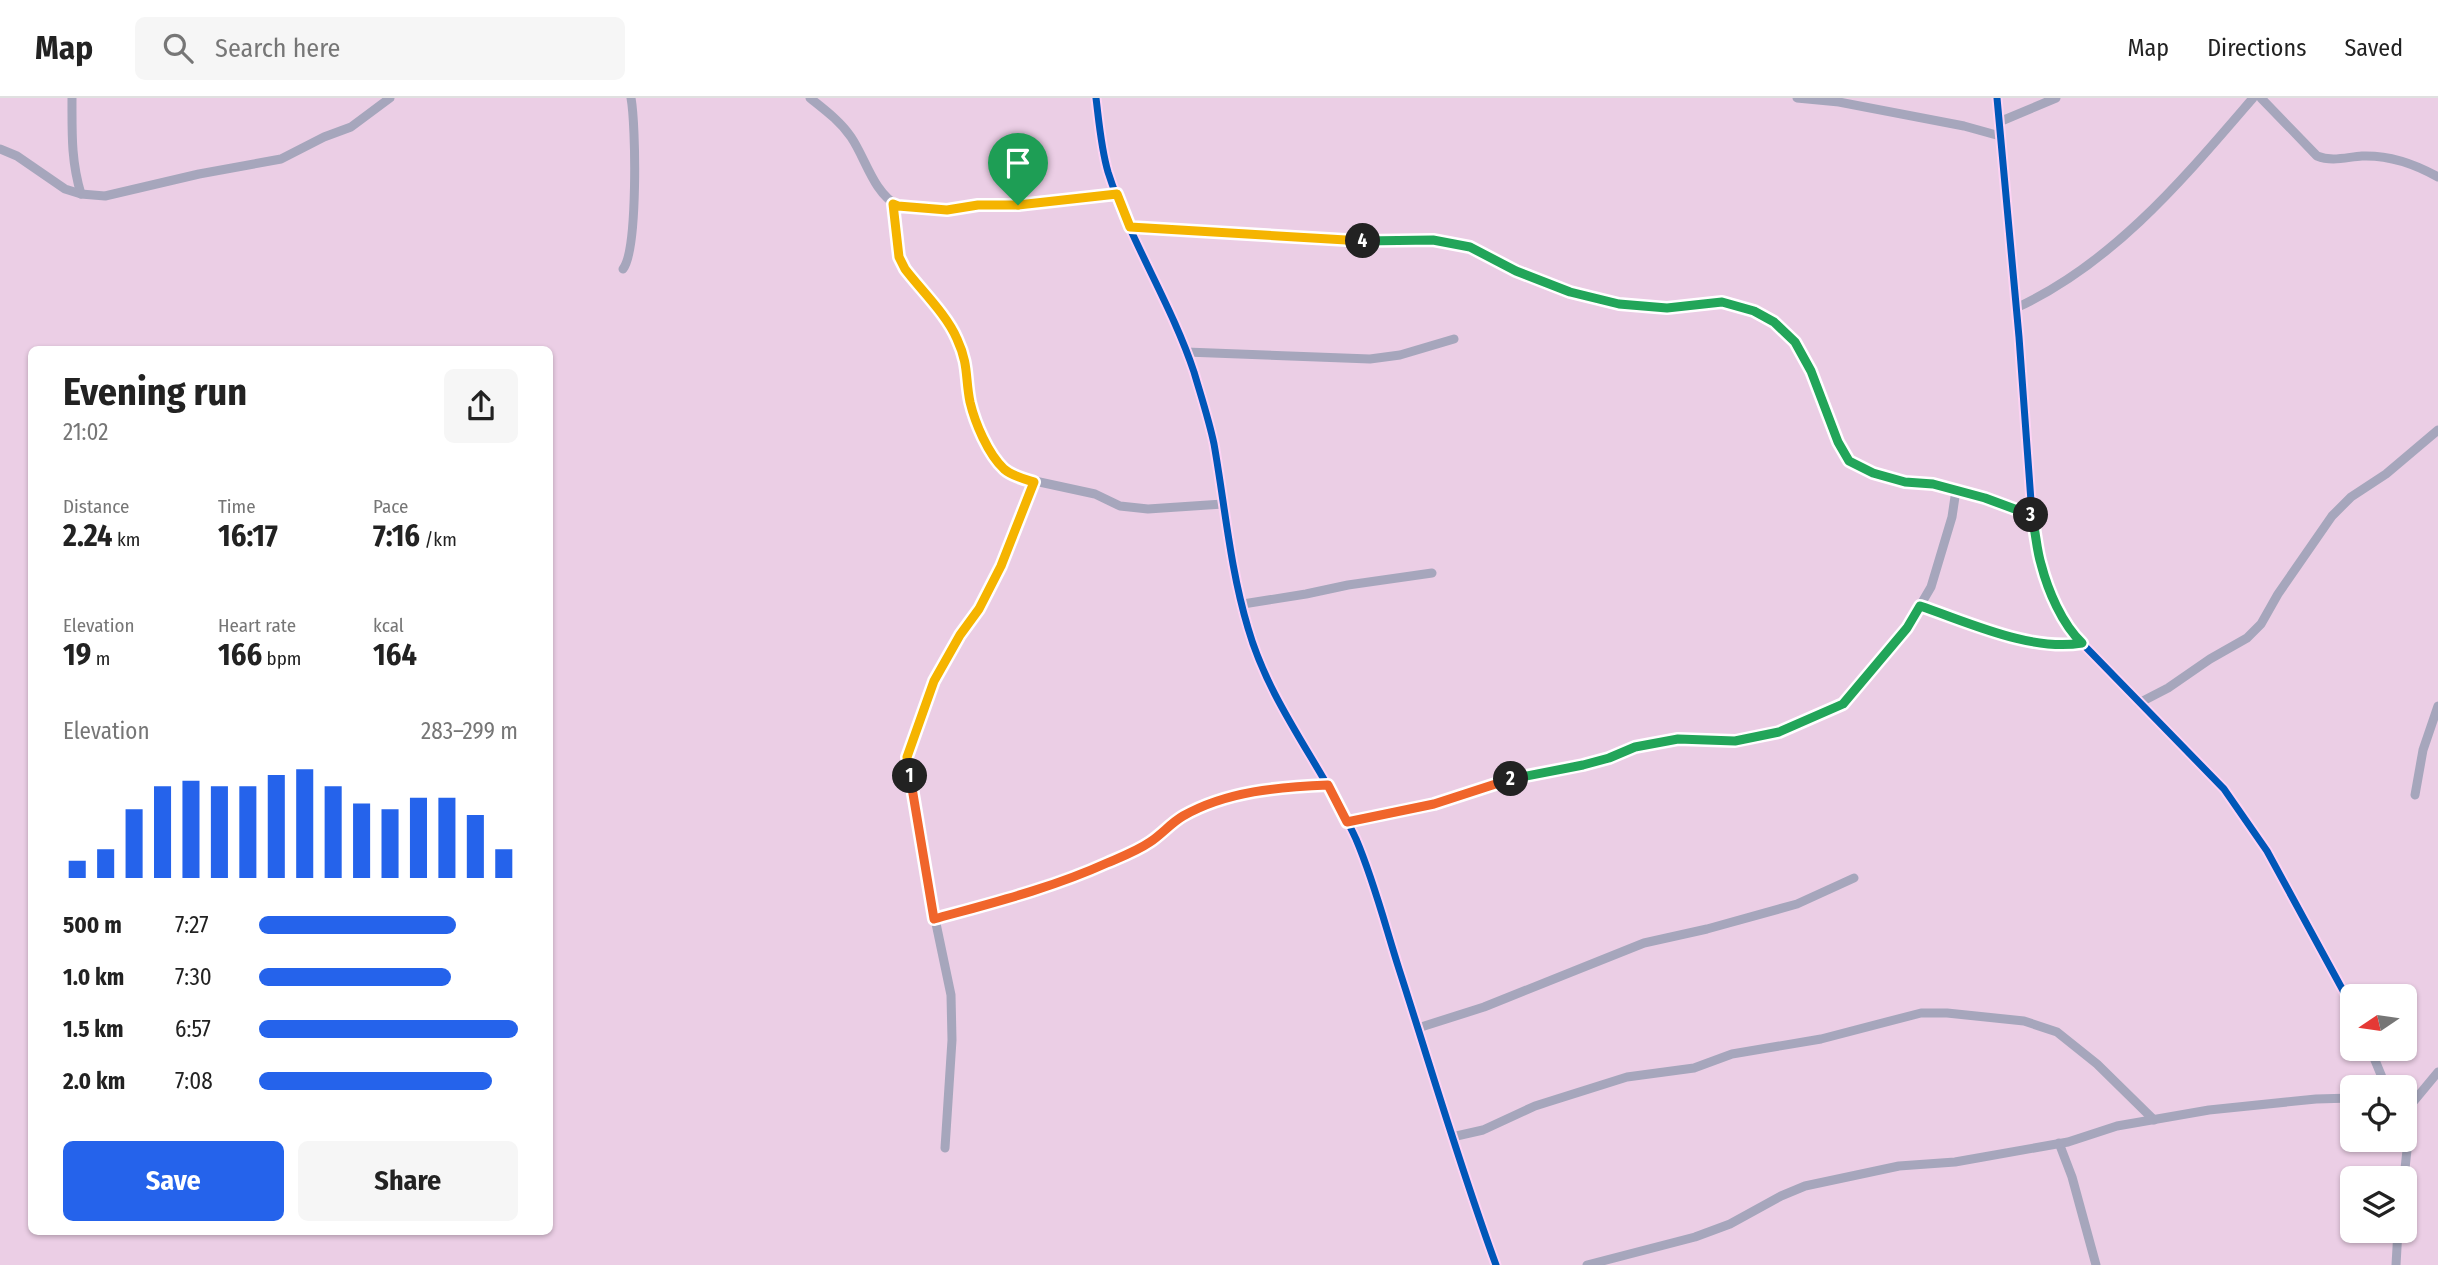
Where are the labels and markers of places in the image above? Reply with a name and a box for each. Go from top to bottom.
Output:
pin [988,133,1048,205]
pin: 4 [1346,223,1380,258]
pin: 3 [2014,498,2048,532]
pin: 1 [892,758,928,794]
pin: 2 [1494,762,1528,796]

